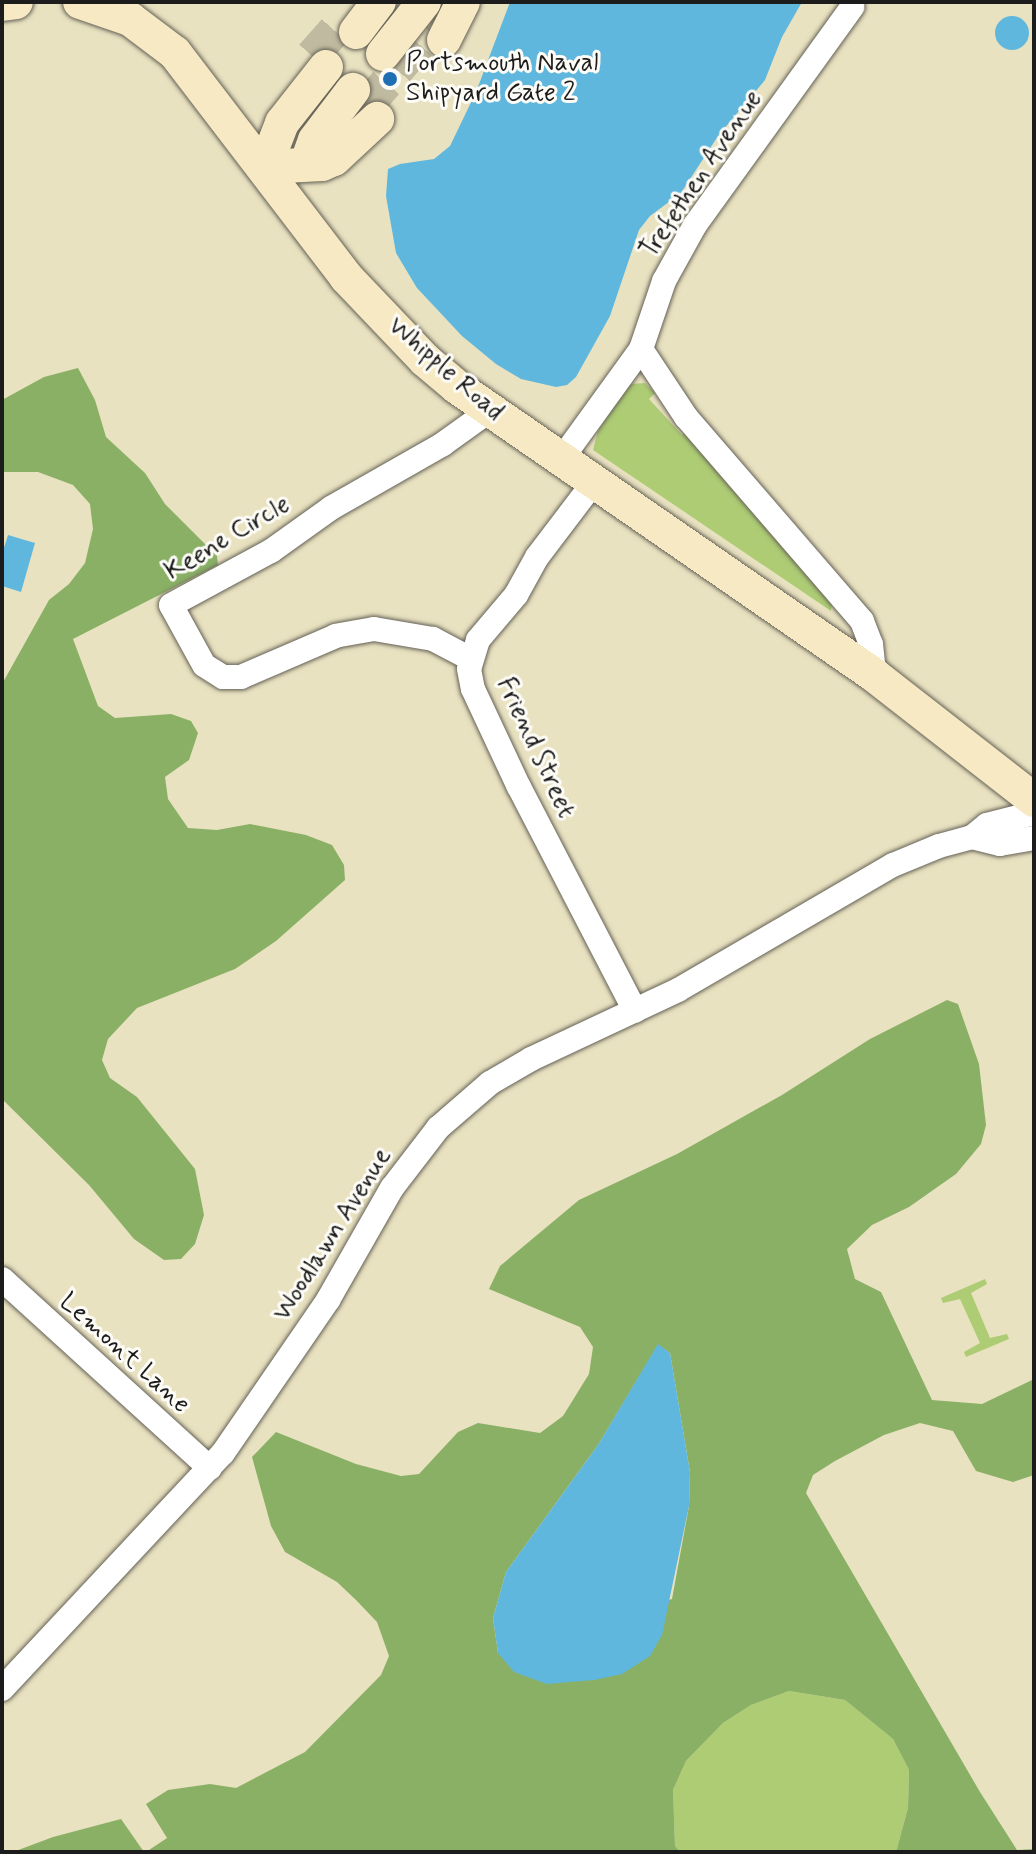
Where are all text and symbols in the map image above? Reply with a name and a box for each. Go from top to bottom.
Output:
place label: Portsmouth Naval Shipyard Gate 2 [406,48,599,110]
marker: Portsmouth Naval Shipyard Gate 2 [381,70,399,88]
street label: Trefethen Avenue [635,87,769,263]
street label: Whipple Road [381,312,509,428]
street label: Keene Circle [160,489,296,589]
street label: Friend Street [488,671,582,825]
street label: Woodlawn Avenue [267,1142,399,1328]
street label: Lemont Lane [53,1288,195,1420]

